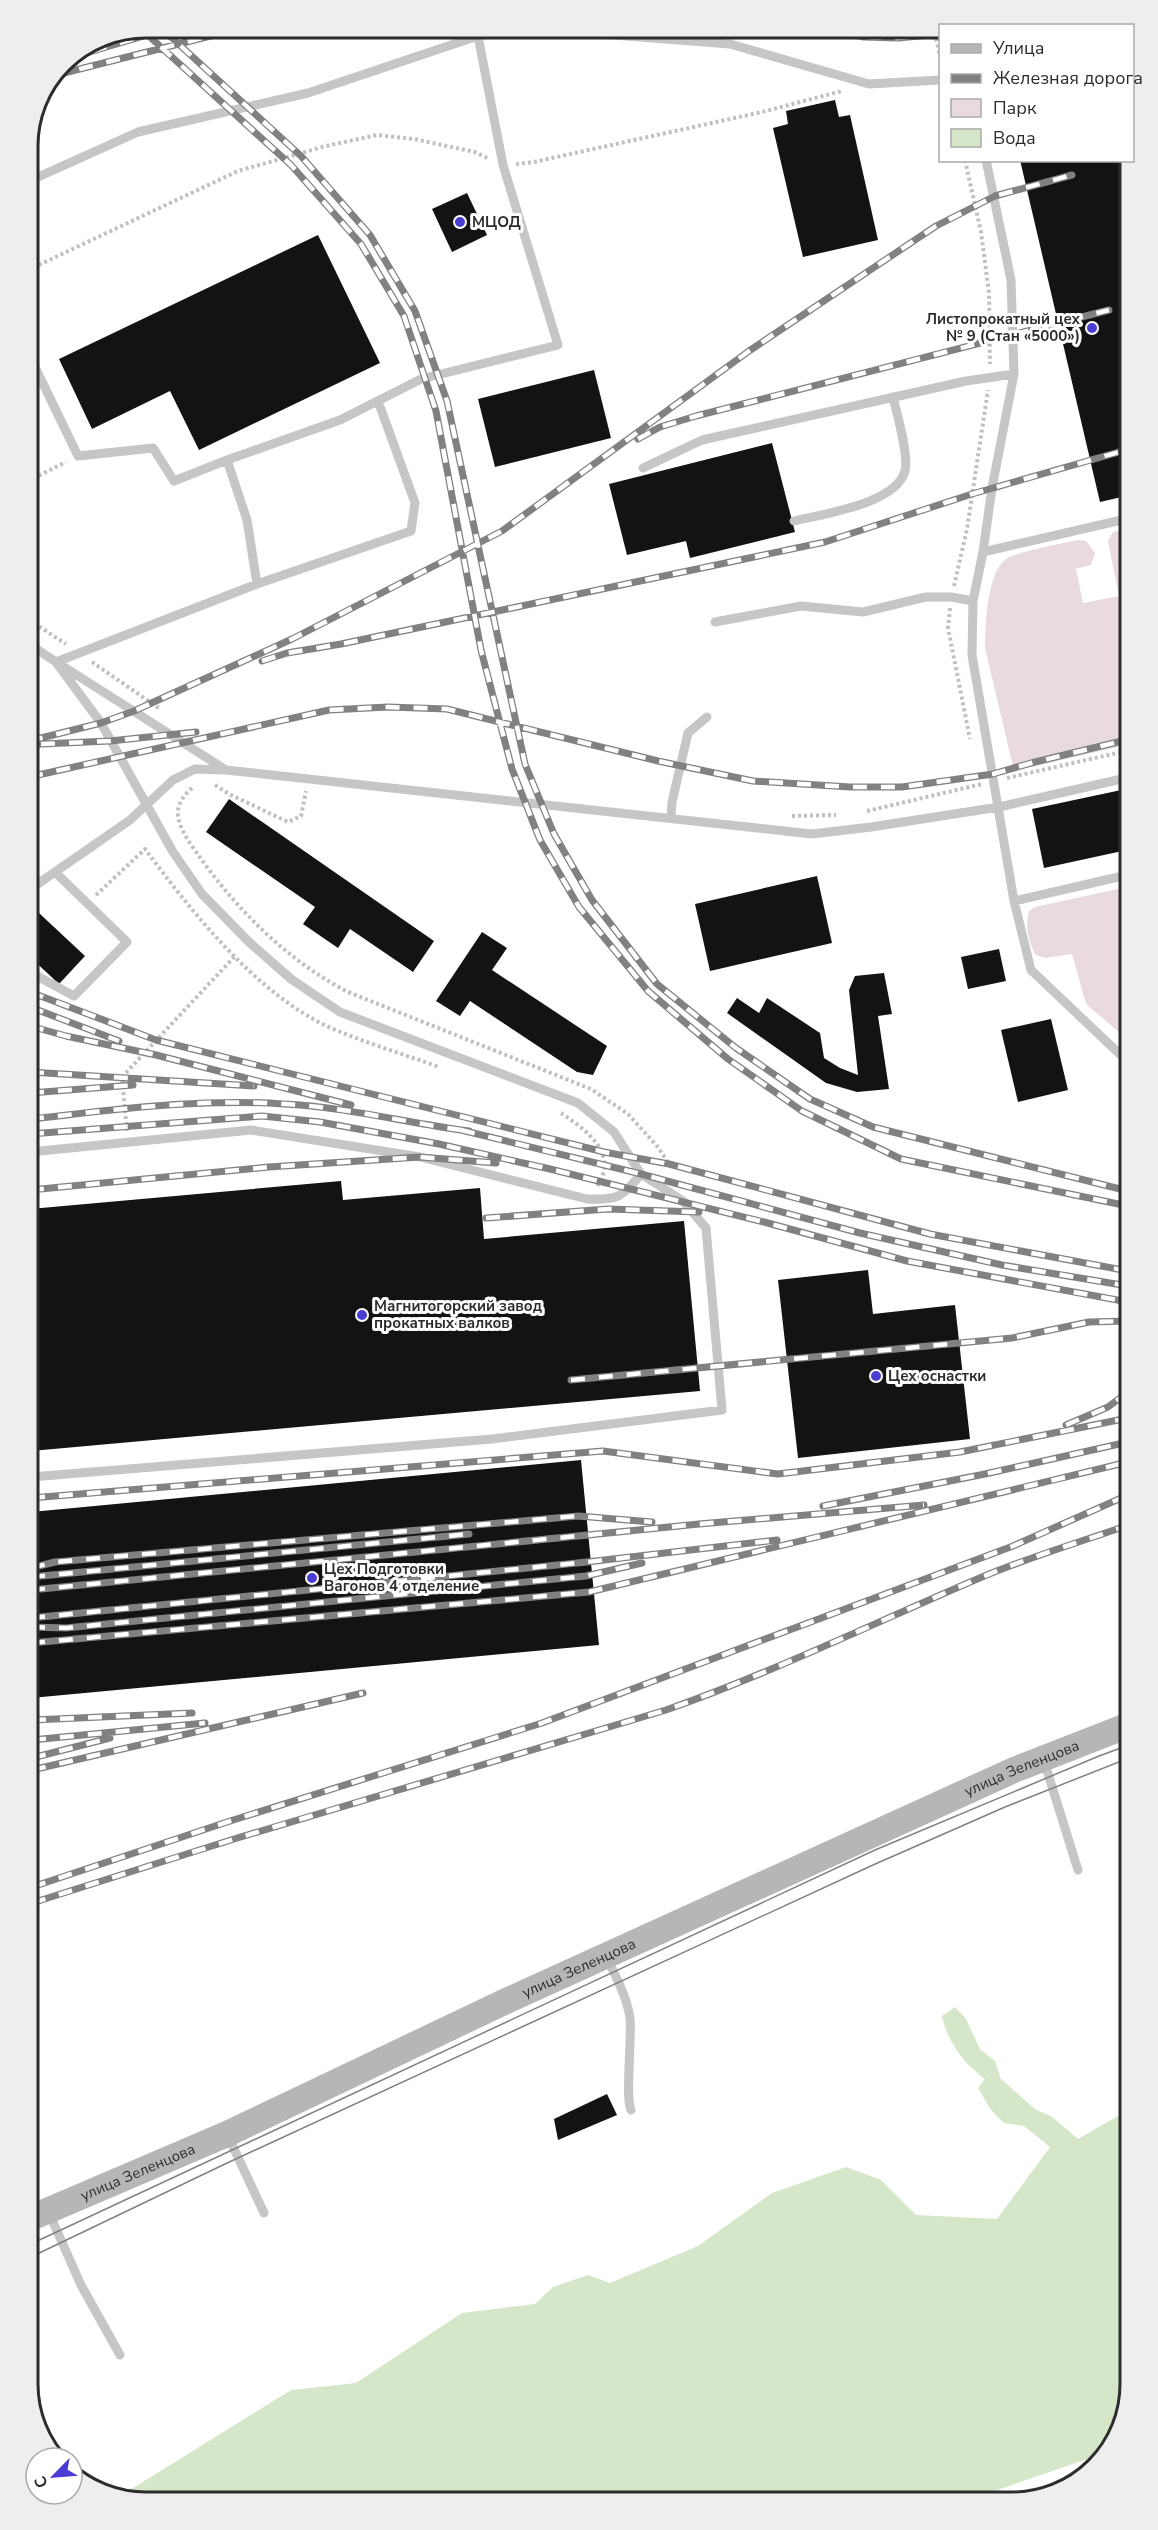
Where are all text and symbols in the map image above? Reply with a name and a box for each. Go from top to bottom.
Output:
legend [939,24,1134,162]
text: Улица [992,36,1044,60]
text: Железная дорога [993,66,1143,90]
text: Парк [993,96,1037,120]
text: Вода [993,126,1036,150]
place label: МЦОД [472,212,521,232]
marker: МЦОД [453,215,467,229]
place label: Листопрокатный цех № 9 (Стан «5000») [926,309,1081,346]
marker: Листопрокатный цех № 9 (Стан «5000») [1085,321,1099,335]
place label: Магнитогорский завод прокатных валков [374,1296,542,1333]
marker: Магнитогорский завод прокатных валков [355,1308,369,1322]
place label: Цех оснастки [888,1366,986,1386]
marker: Цех оснастки [869,1369,883,1383]
place label: Цех Подготовки Вагонов 4 отделение [324,1559,479,1596]
marker: Цех Подготовки Вагонов 4 отделение [305,1571,319,1585]
street label: улица Зеленцова [961,1735,1082,1801]
street label: улица Зеленцова [519,1933,639,2003]
street label: улица Зеленцова [77,2139,198,2206]
north arrow [24,2446,84,2506]
text: С [29,2472,54,2491]

